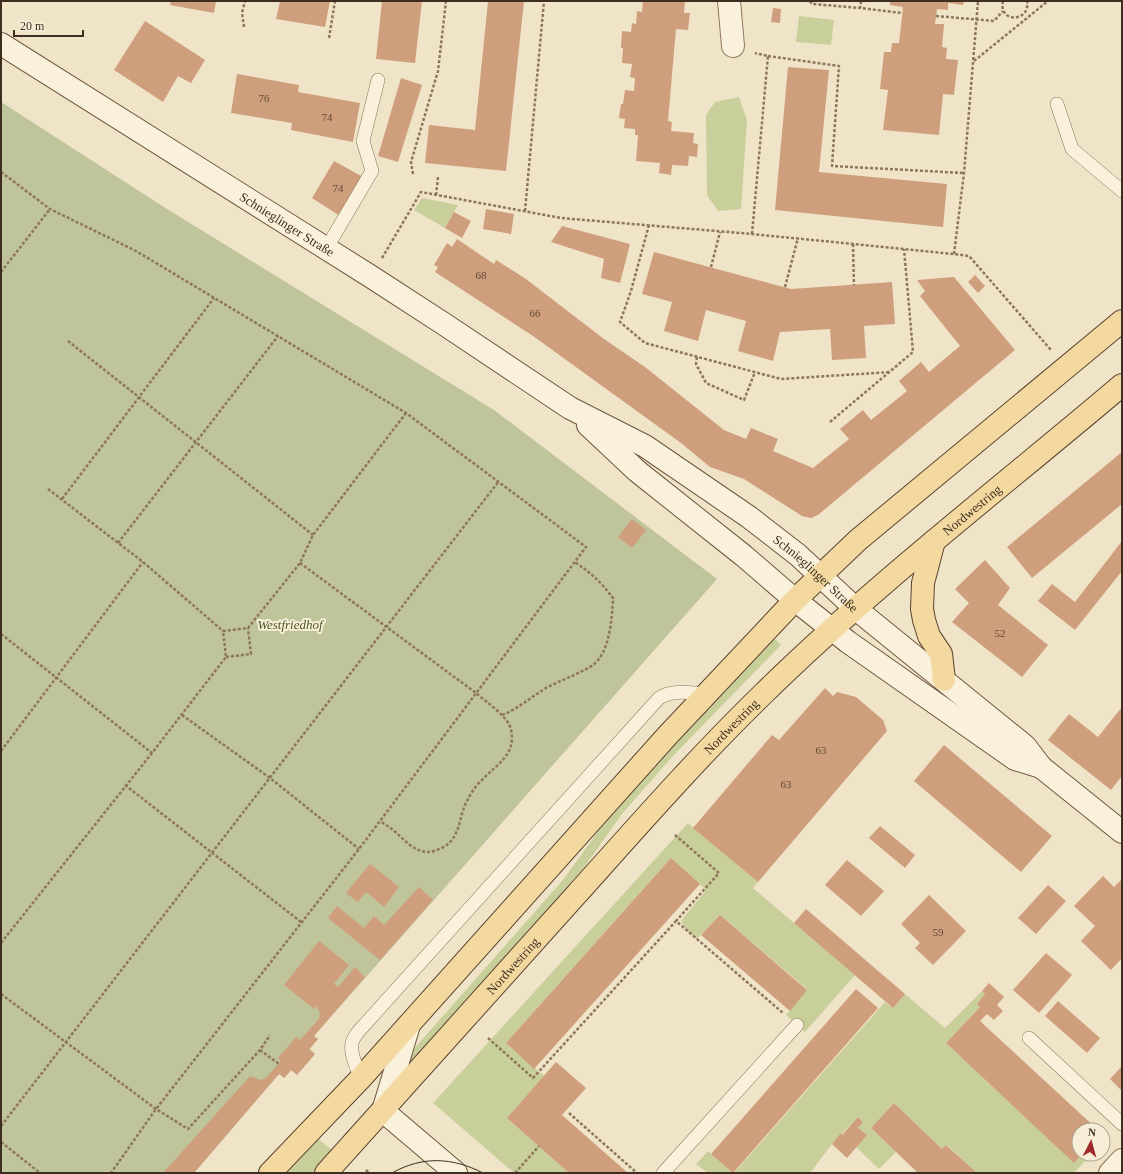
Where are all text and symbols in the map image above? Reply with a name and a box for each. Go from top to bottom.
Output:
scale bar [14,12,83,38]
text: 20 m [20,19,45,33]
house number: 76 [259,92,270,104]
house number: 74 [322,111,333,123]
house number: 74 [333,182,344,194]
street label: Schnieglinger Straße [237,189,337,259]
house number: 68 [476,269,487,281]
house number: 66 [530,307,541,319]
street label: Nordwestring [939,481,1004,538]
street label: Schnieglinger Straße [771,531,862,615]
park label: Westfriedhof [257,617,325,632]
house number: 52 [995,627,1006,639]
street label: Nordwestring [700,695,762,757]
house number: 63 [816,744,827,756]
house number: 63 [781,778,792,790]
house number: 59 [933,926,944,938]
street label: Nordwestring [483,933,542,997]
north arrow [1071,1122,1111,1162]
text: N [1087,1126,1097,1138]

